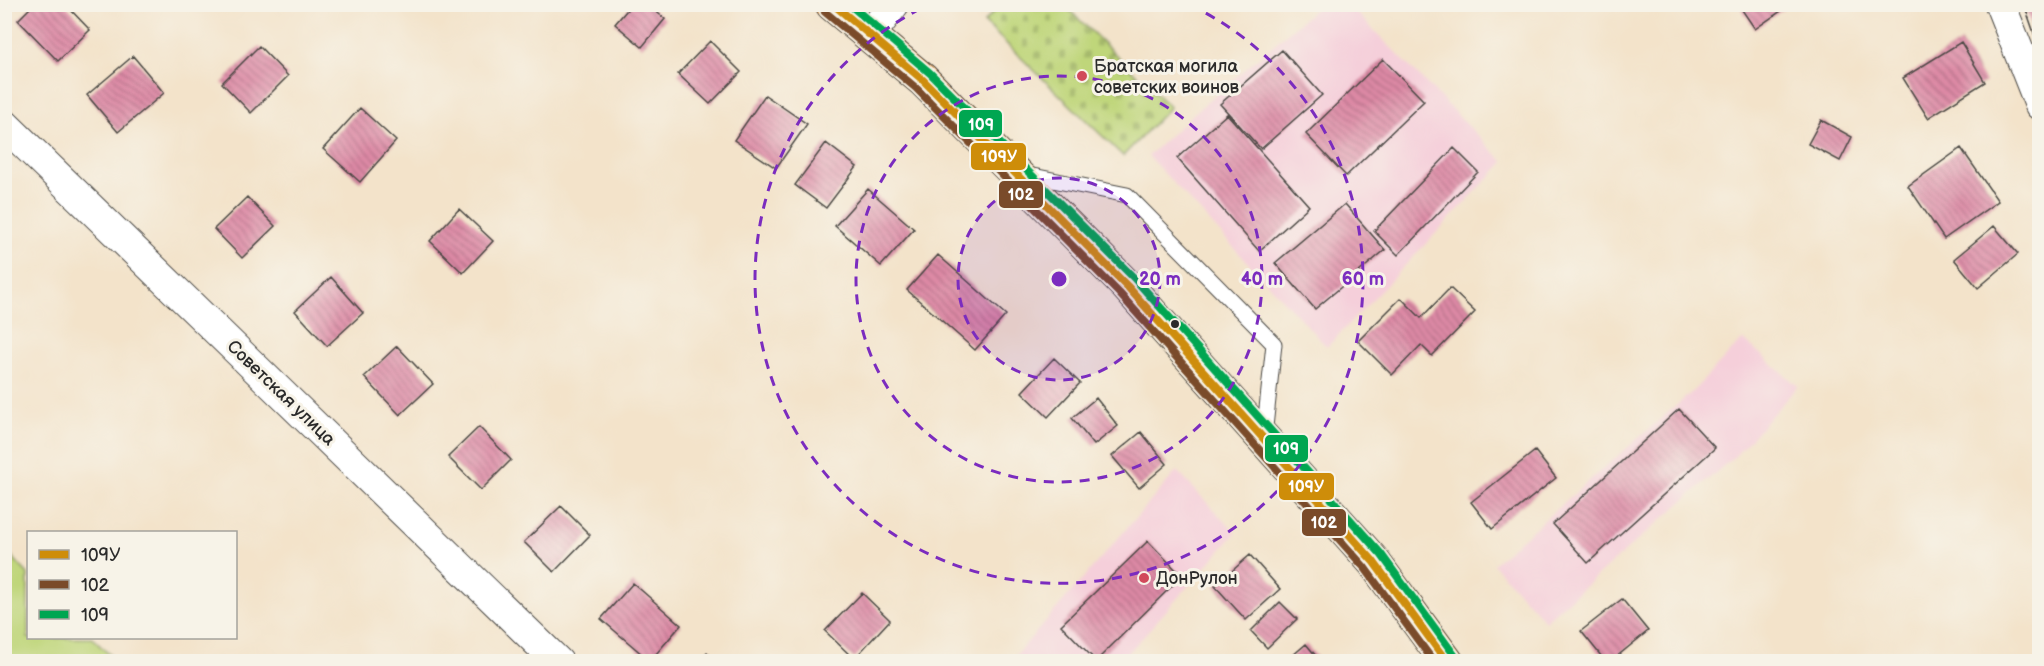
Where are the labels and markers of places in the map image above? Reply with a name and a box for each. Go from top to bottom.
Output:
place label: Братская могила советских воинов [1094,56,1240,98]
marker: Братская могила советских воинов [1075,69,1089,83]
centre of rings [1049,269,1069,289]
unlabelled marker [1169,318,1181,330]
place label: ДонРулон [1156,568,1238,589]
marker: ДонРулон [1137,571,1151,585]

